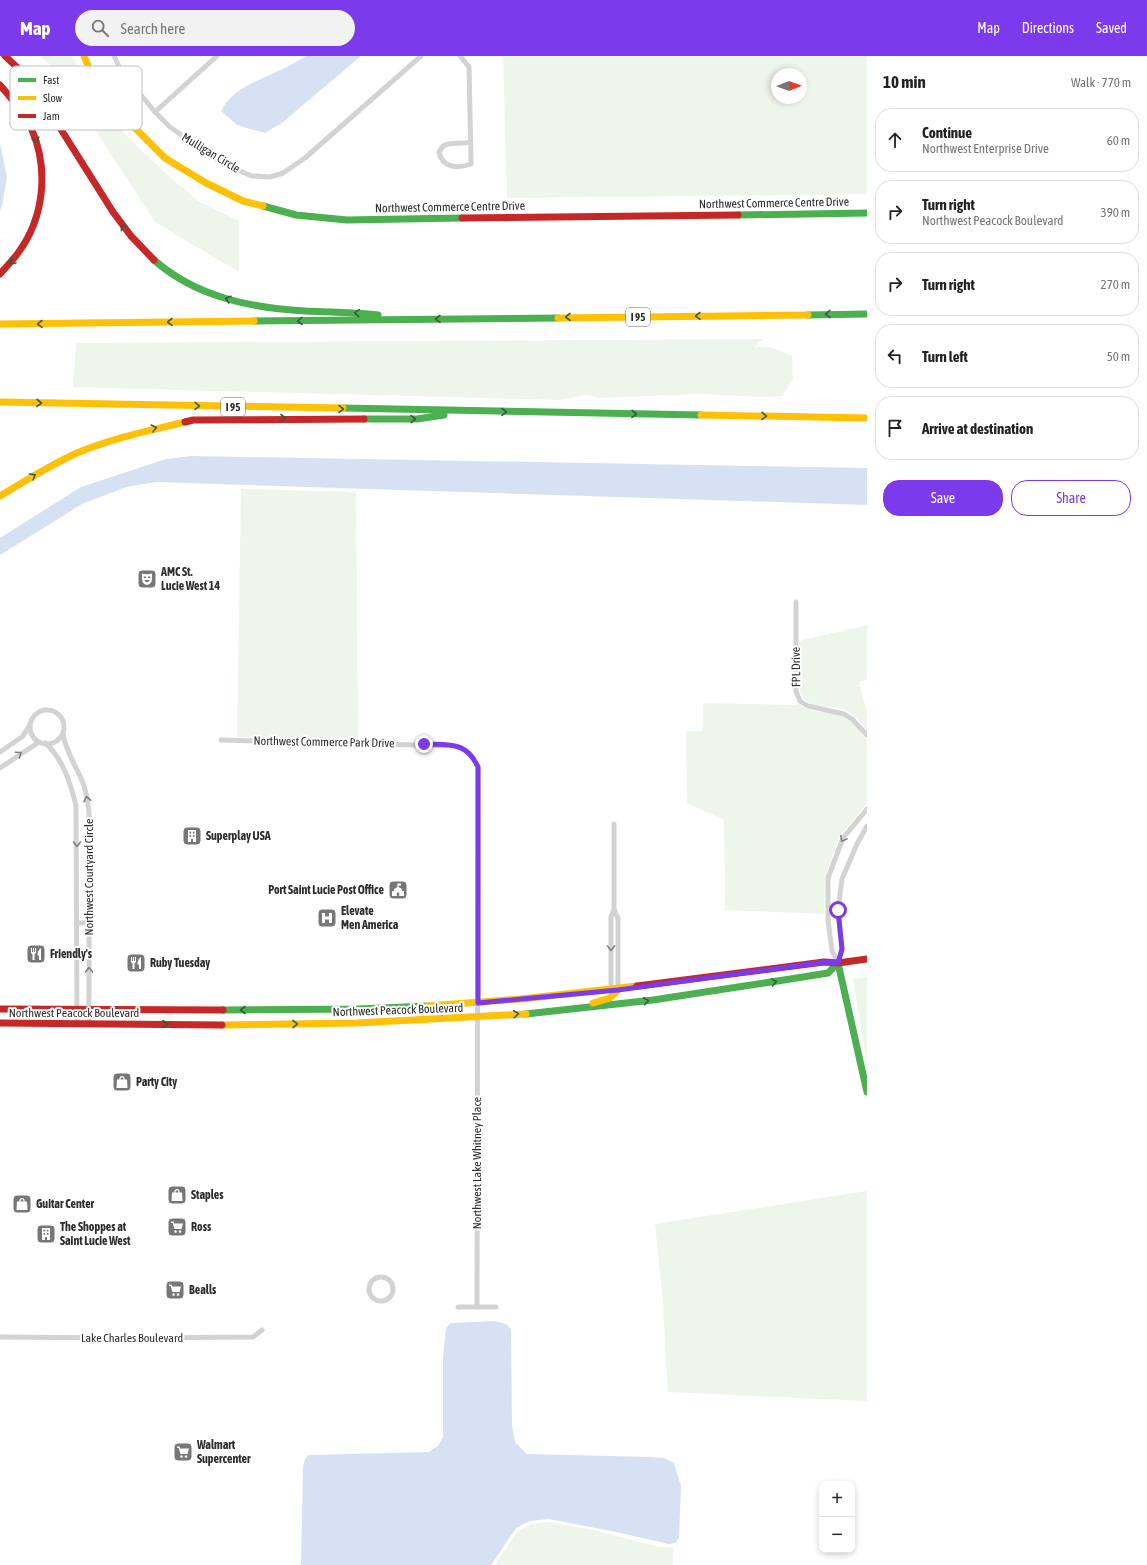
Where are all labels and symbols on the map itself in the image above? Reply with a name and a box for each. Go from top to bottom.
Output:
legend [10,66,142,130]
north arrow [771,68,807,104]
text: Fast [43,74,59,86]
text: Slow [43,92,62,104]
text: Jam [43,110,60,122]
street label: Mulligan Circle [179,130,243,176]
one-way arrow [31,136,40,143]
street label: Northwest Commerce Centre Drive [699,195,849,211]
street label: Northwest Commerce Centre Drive [375,199,525,215]
one-way arrow [121,224,128,231]
one-way arrow [9,257,17,265]
one-way arrow [225,295,232,304]
one-way arrow [354,308,360,317]
road number: I 95 [626,308,650,326]
one-way arrow [825,310,831,318]
one-way arrow [695,312,701,320]
one-way arrow [565,313,571,322]
one-way arrow [435,315,441,323]
one-way arrow [297,317,303,325]
one-way arrow [167,318,173,326]
one-way arrow [37,320,43,328]
road number: I 95 [221,398,245,416]
one-way arrow [36,399,42,407]
one-way arrow [194,402,200,410]
one-way arrow [338,405,344,413]
one-way arrow [501,408,507,416]
one-way arrow [631,410,637,418]
one-way arrow [761,412,767,420]
one-way arrow [280,414,286,422]
one-way arrow [410,415,416,423]
one-way arrow [151,425,157,433]
one-way arrow [29,473,36,480]
place label: AMC St. Lucie West 14 [160,565,220,593]
theatre icon: AMC St. Lucie West 14 [136,568,158,590]
street label: FPL Drive [789,647,803,687]
street label: Northwest Commerce Park Drive [253,734,395,750]
route end [415,735,433,753]
one-way arrow [15,752,22,759]
one-way arrow [83,795,92,802]
street label: Northwest Courtyard Circle [82,819,96,935]
building icon: Superplay USA [181,825,203,847]
place label: Superplay USA [206,829,271,843]
one-way arrow [840,835,848,842]
one-way arrow [73,841,81,847]
public building icon: Port Saint Lucie Post Office [387,879,409,901]
place label: Port Saint Lucie Post Office [268,883,385,897]
route start [829,901,847,919]
place label: Elevate Men America [341,904,399,932]
hospital icon: Elevate Men America [316,907,338,929]
restaurant icon: Friendly's [25,943,47,965]
one-way arrow [607,945,615,951]
place label: Friendly's [50,947,93,961]
restaurant icon: Ruby Tuesday [125,952,147,974]
place label: Ruby Tuesday [150,956,210,970]
one-way arrow [85,967,93,973]
one-way arrow [771,978,777,987]
one-way arrow [643,997,649,1006]
street label: Northwest Peacock Boulevard [332,1001,464,1019]
street label: Northwest Peacock Boulevard [9,1006,139,1020]
one-way arrow [240,1006,246,1014]
one-way arrow [513,1010,519,1019]
one-way arrow [162,1020,168,1028]
one-way arrow [292,1020,298,1028]
shop icon: Party City [111,1071,133,1093]
place label: Party City [136,1075,177,1089]
street label: Northwest Lake Whitney Place [470,1097,484,1229]
shop icon: Staples [166,1184,188,1206]
place label: Staples [191,1188,224,1202]
shop icon: Guitar Center [11,1193,33,1215]
place label: Guitar Center [36,1197,95,1211]
supermarket icon: Ross [166,1216,188,1238]
place label: The Shoppes at Saint Lucie West [60,1220,131,1248]
place label: Ross [191,1220,212,1234]
building icon: The Shoppes at Saint Lucie West [35,1223,57,1245]
supermarket icon: Bealls [164,1279,186,1301]
place label: Bealls [189,1283,217,1297]
street label: Lake Charles Boulevard [81,1331,183,1345]
place label: Walmart Supercenter [196,1438,251,1466]
supermarket icon: Walmart Supercenter [172,1441,194,1463]

